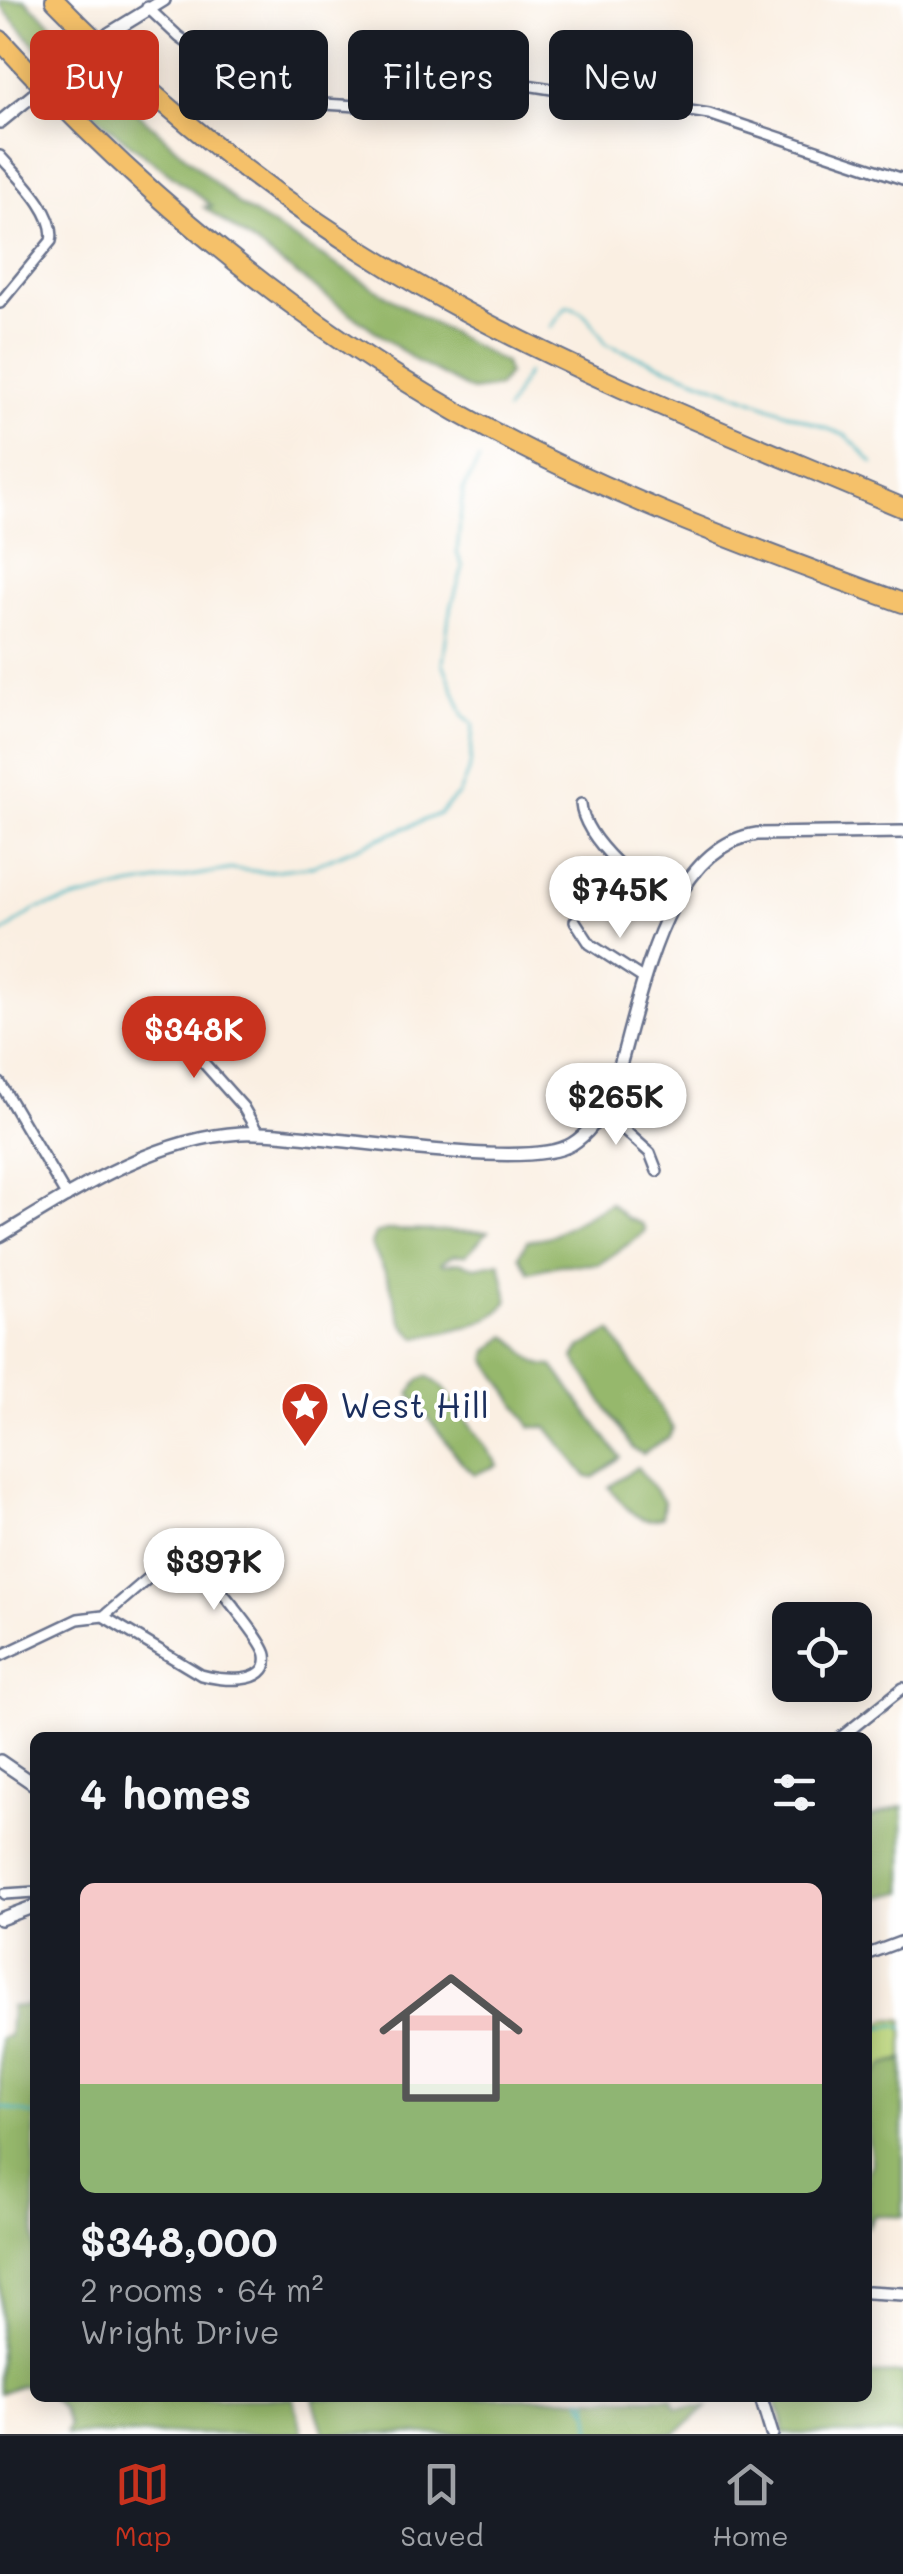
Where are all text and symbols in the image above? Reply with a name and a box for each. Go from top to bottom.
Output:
chip: Buy [30,30,159,120]
chip: Rent [179,30,328,120]
chip: Filters [348,30,529,120]
chip: New [549,30,693,120]
pin: $745K [550,856,690,941]
text: $745K [571,867,669,909]
pin: $348K [124,996,264,1081]
text: $348K [144,1007,244,1049]
pin: $265K [546,1063,686,1148]
text: $265K [568,1074,664,1116]
place icon: West Hill [279,1380,331,1448]
place label: West Hill [340,1381,489,1427]
pin: $397K [144,1528,284,1613]
text: $397K [165,1539,263,1581]
map controls [772,1602,872,1702]
button: locate [772,1602,872,1702]
text: 4 homes [80,1765,251,1820]
icon: filters [767,1765,822,1820]
icon: home [361,1948,541,2128]
text: $348,000 [80,2213,278,2268]
text: 2 rooms · 64 m² [80,2268,324,2310]
text: Wright Drive [80,2310,279,2352]
tab: Map [114,2457,171,2553]
tab: Saved [400,2457,483,2553]
tab: Home [712,2457,789,2553]

